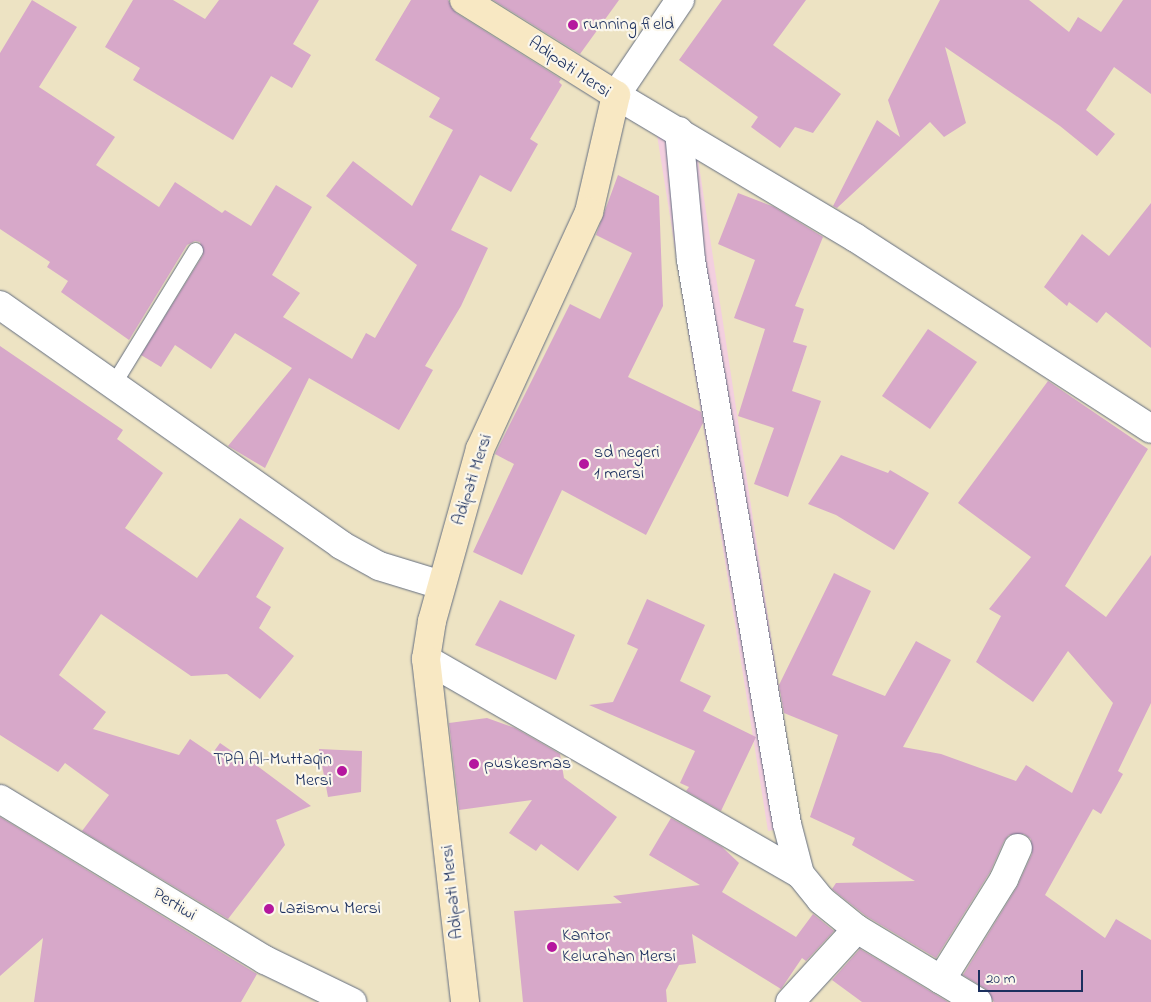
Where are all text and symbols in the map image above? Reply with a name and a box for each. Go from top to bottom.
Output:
place label: running field [583,14,674,36]
marker: running field [567,19,579,31]
street label: Adipati Mersi [524,33,614,103]
street label: Adipati Mersi [448,432,498,528]
place label: sd negeri 1 mersi [594,443,660,486]
marker: sd negeri 1 mersi [578,458,590,470]
place label: TPA Al-Muttaqin Mersi [213,750,332,792]
place label: puskesmas [484,753,571,775]
marker: puskesmas [468,758,480,770]
marker: TPA Al-Muttaqin Mersi [336,765,348,777]
street label: Adipati Mersi [437,844,469,940]
street label: Pertiwi [148,884,200,926]
place label: Lazismu Mersi [279,898,381,920]
marker: Lazismu Mersi [263,903,275,915]
place label: Kantor Kelurahan Mersi [562,926,676,969]
marker: Kantor Kelurahan Mersi [546,941,558,953]
scale bar [981,960,1086,992]
text: 20 m [986,968,1015,990]

